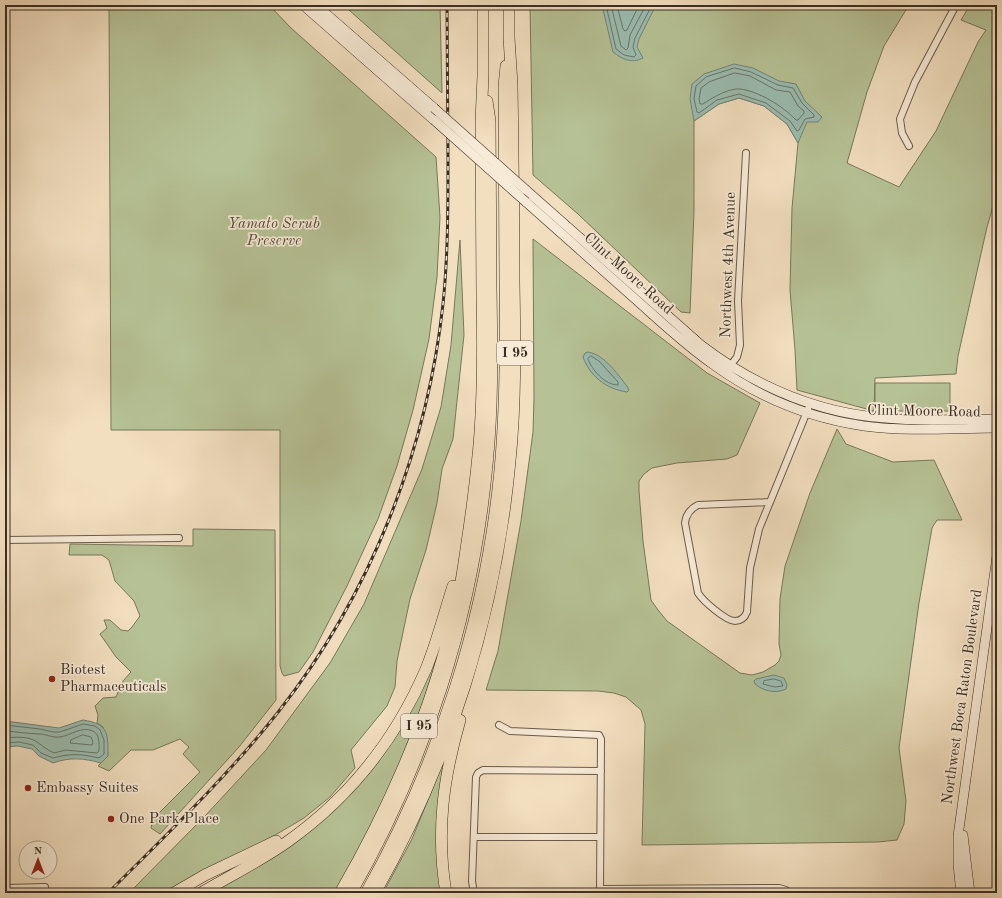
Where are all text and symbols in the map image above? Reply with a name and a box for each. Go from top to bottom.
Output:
street label: Northwest 4th Avenue [719,192,739,338]
park label: Yamato Scrub Preserve [228,217,320,249]
street label: Clint Moore Road [581,230,675,318]
road number: I 95 [497,341,533,365]
street label: Clint Moore Road [867,404,981,420]
street label: Northwest Boca Raton Boulevard [940,588,986,806]
place label: Biotest Pharmaceuticals [60,663,167,695]
marker: Biotest Pharmaceuticals [47,674,57,684]
road number: I 95 [401,714,437,738]
place label: Embassy Suites [36,781,139,796]
marker: Embassy Suites [23,783,33,793]
place label: One Park Place [119,812,219,827]
marker: One Park Place [106,814,116,824]
north arrow [18,840,58,880]
text: N [34,846,43,857]

